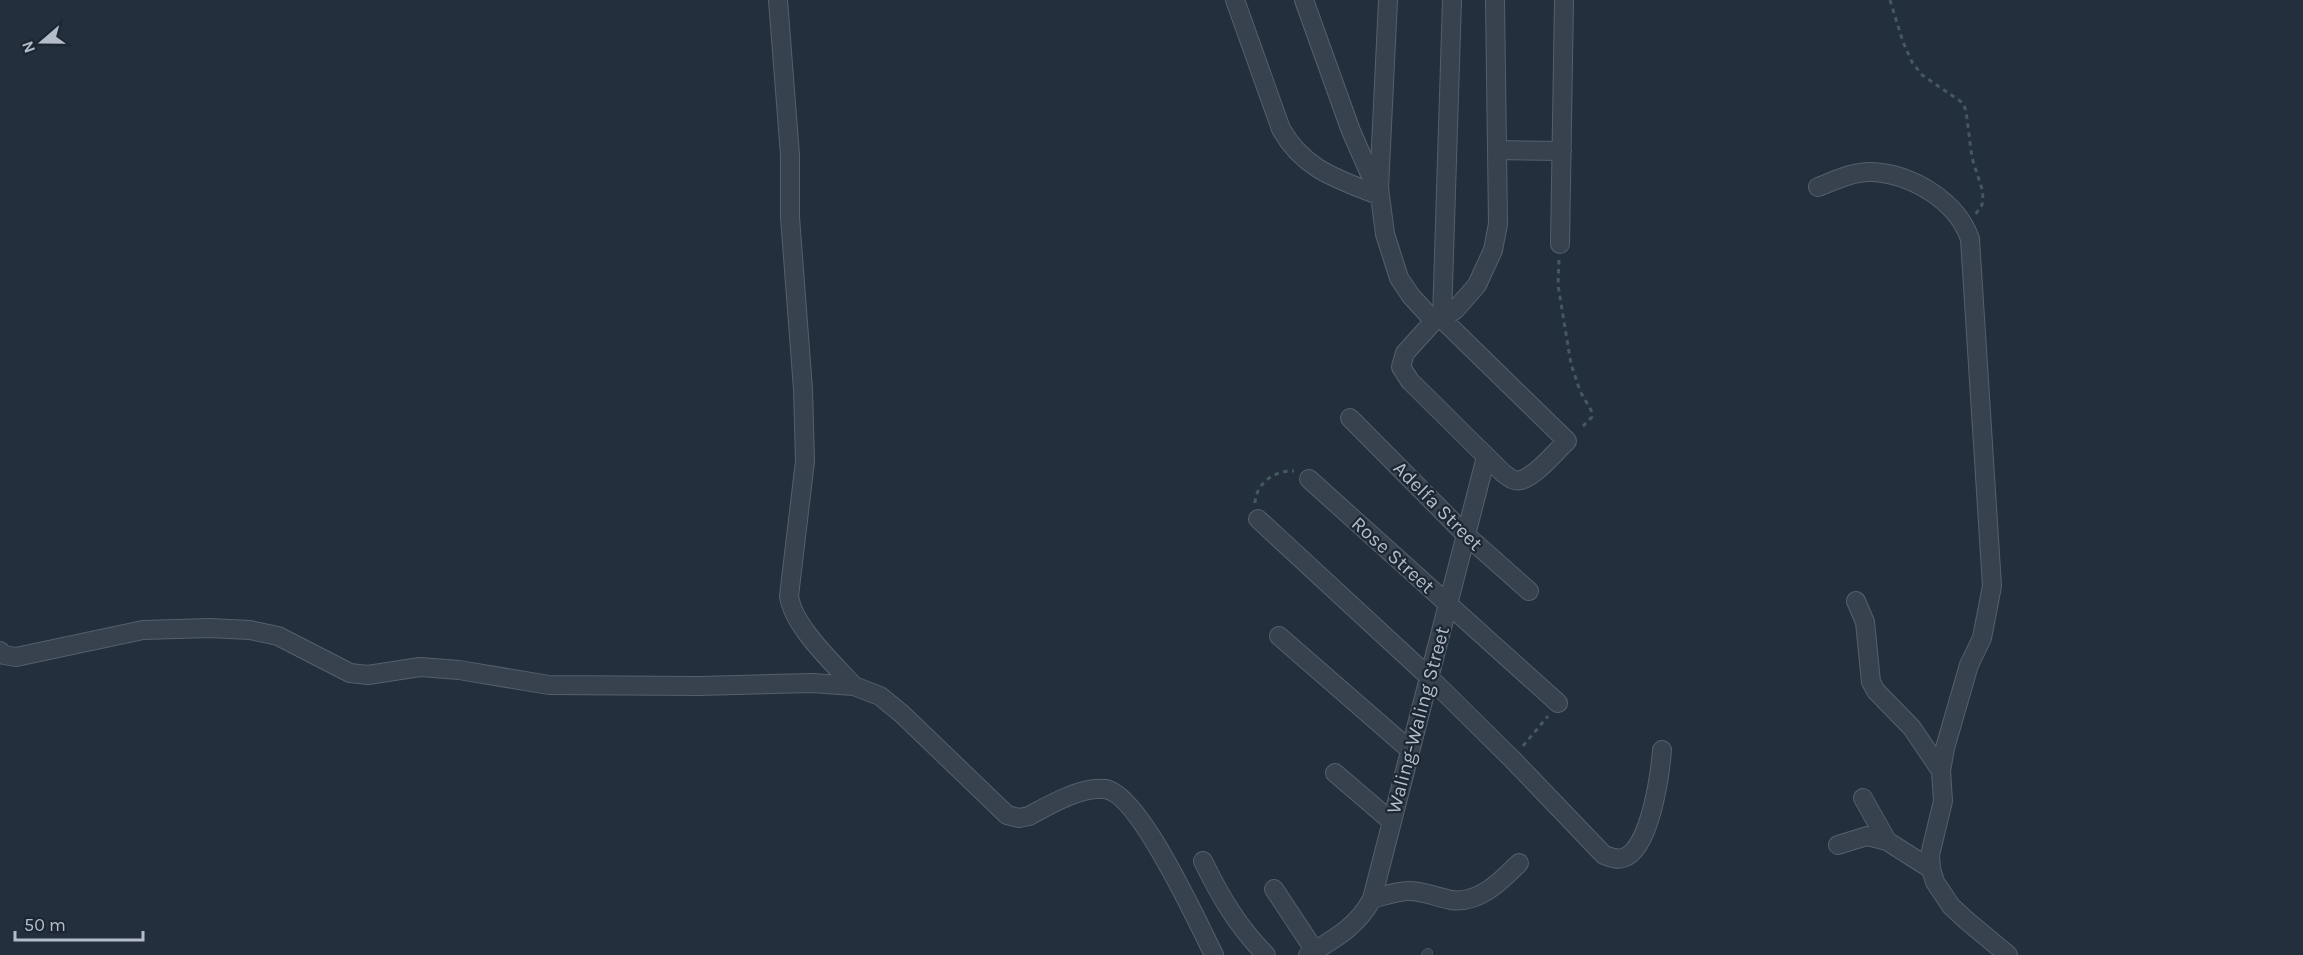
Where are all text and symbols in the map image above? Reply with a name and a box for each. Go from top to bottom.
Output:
north arrow [12,12,72,72]
text: N [17,38,39,56]
street label: Adelfa Street [1389,457,1488,556]
street label: Rose Street [1347,512,1440,599]
street label: Waling-Waling Street [1382,623,1454,816]
scale bar [15,904,142,942]
text: 50 m [24,914,66,936]

